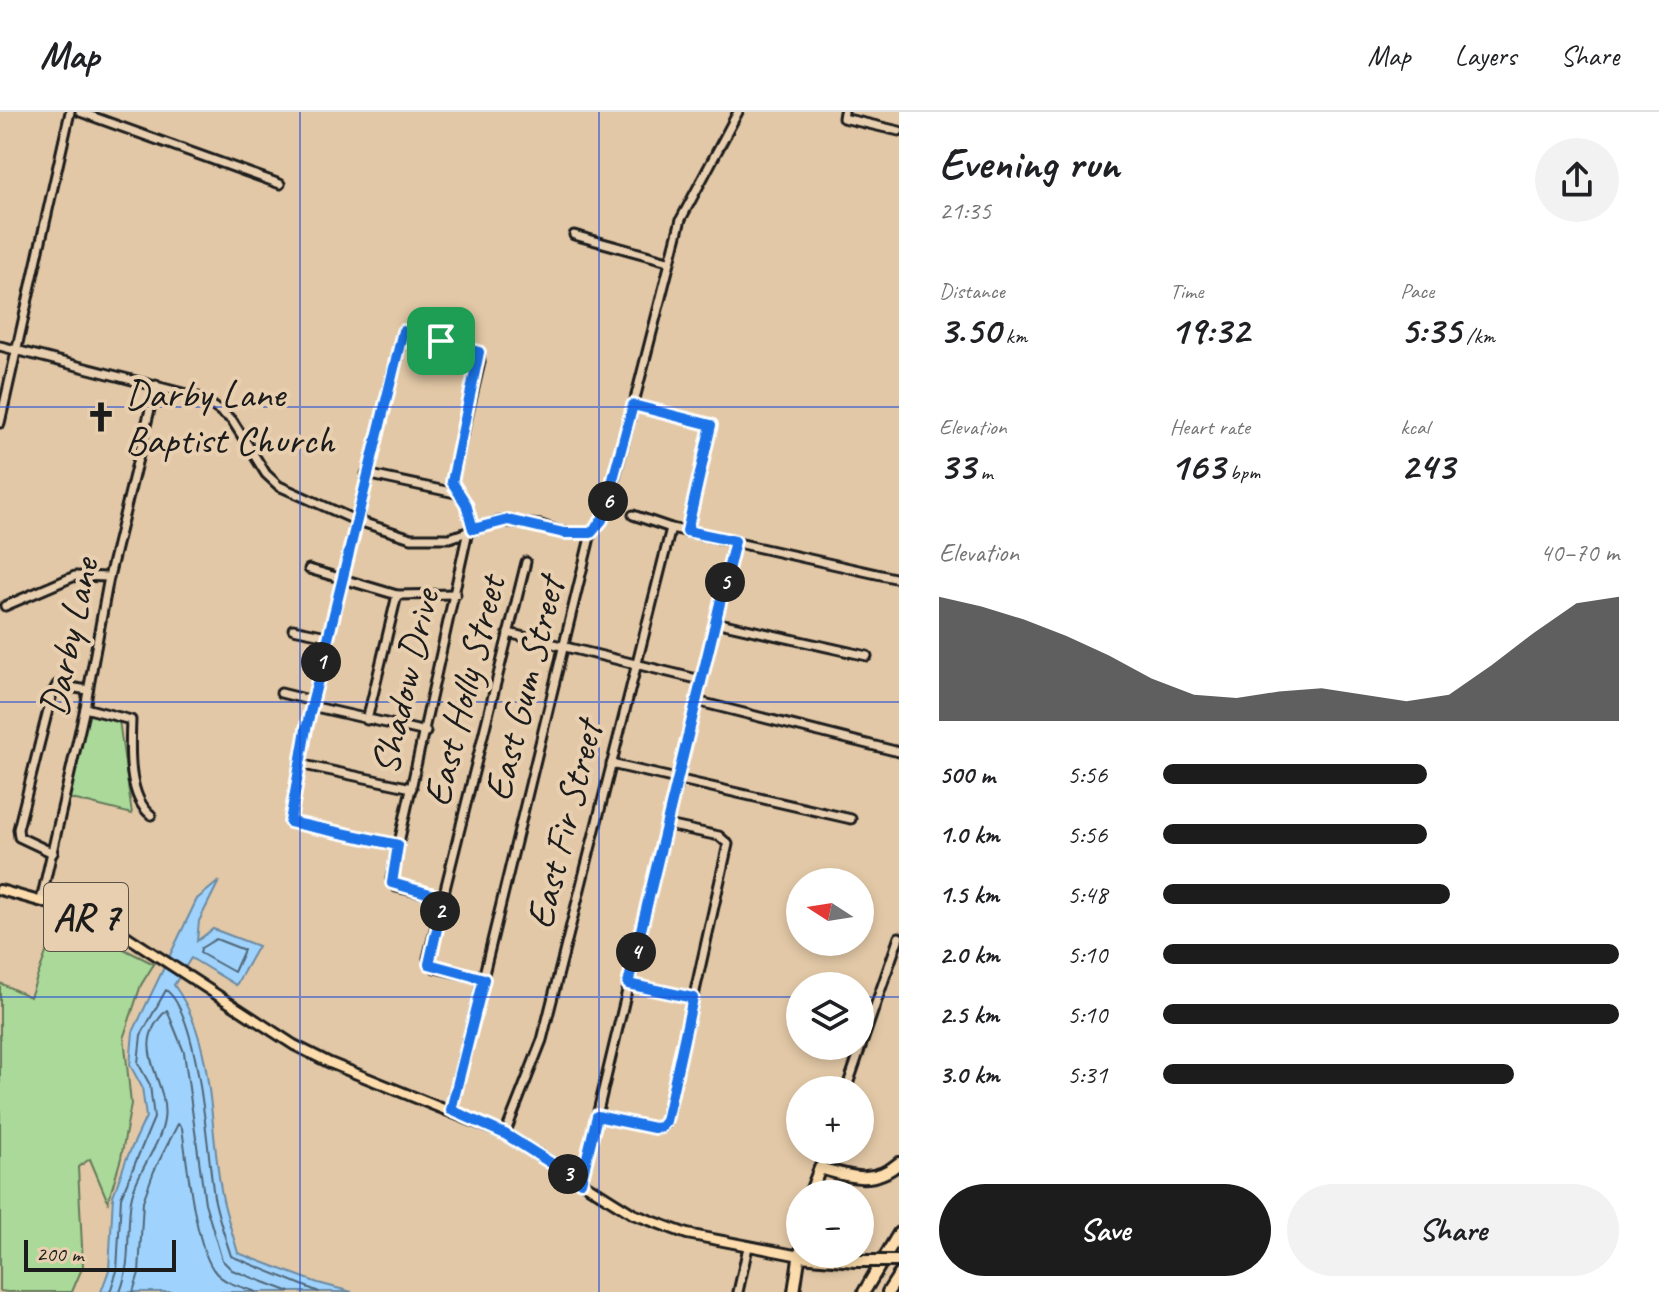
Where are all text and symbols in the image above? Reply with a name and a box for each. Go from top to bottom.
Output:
text: Map [40,32,99,79]
text: Map [1368,38,1411,73]
text: Layers [1455,38,1516,73]
text: Share [1560,38,1619,73]
text: Evening run [939,136,1119,191]
button: share [1535,138,1619,222]
text: 21:35 [939,194,991,227]
text: Distance [939,277,1005,305]
text: Time [1170,277,1203,305]
text: Pace [1400,277,1434,305]
text: 3.50 [939,305,1000,355]
text: 19:32 [1170,305,1249,355]
text: 5:35 [1400,305,1461,355]
pin [407,307,475,375]
icon: arrive [419,319,463,363]
text: km [1000,322,1027,350]
text: /km [1461,322,1495,350]
place label: Darby Lane Baptist Church [125,369,336,465]
church icon: Darby Lane Baptist Church [84,400,118,434]
text: Elevation [939,413,1007,441]
text: Heart rate [1170,413,1250,441]
text: kcal [1400,413,1429,441]
text: 33 [939,441,975,491]
text: 163 [1170,441,1225,491]
text: 243 [1400,441,1454,491]
text: m [975,458,993,486]
text: bpm [1225,458,1260,486]
pin: 6 [588,481,628,521]
text: 6 [603,487,613,515]
text: Elevation [939,536,1019,569]
text: 40–70 m [1540,536,1619,569]
street label: Darby Lane [28,551,111,720]
pin: 5 [705,562,745,602]
street label: East Holly Street [411,567,518,811]
street label: East Gum Street [472,567,577,806]
text: 5 [720,568,730,596]
street label: Shadow Drive [359,582,451,779]
pin: 1 [301,642,341,682]
text: 1 [316,648,326,676]
street label: East Fir Street [514,711,615,934]
text: 500 m [939,758,995,791]
text: 5:56 [1067,758,1107,791]
text: 1.0 km [939,818,999,851]
text: 5:56 [1067,818,1107,851]
north arrow [786,868,874,956]
map controls [786,868,874,1268]
text: 1.5 km [939,878,999,911]
text: 5:48 [1067,878,1107,911]
road number: AR 7 [44,883,128,951]
pin: 2 [420,891,460,931]
text: 2 [435,897,445,925]
pin: 4 [616,932,656,972]
text: 4 [631,938,641,966]
text: 2.0 km [939,938,999,971]
text: 5:10 [1067,938,1107,971]
button: layers [786,972,874,1060]
text: 2.5 km [939,998,999,1031]
text: 5:10 [1067,998,1107,1031]
text: 3.0 km [939,1058,999,1091]
text: 5:31 [1067,1058,1107,1091]
button: + [786,1076,874,1164]
pin: 3 [548,1154,588,1194]
text: 3 [563,1160,573,1188]
button: − [786,1180,874,1268]
button: Save [939,1184,1271,1276]
button: Share [1287,1184,1619,1276]
scale bar [24,1236,176,1272]
text: 200 m [36,1240,83,1268]

